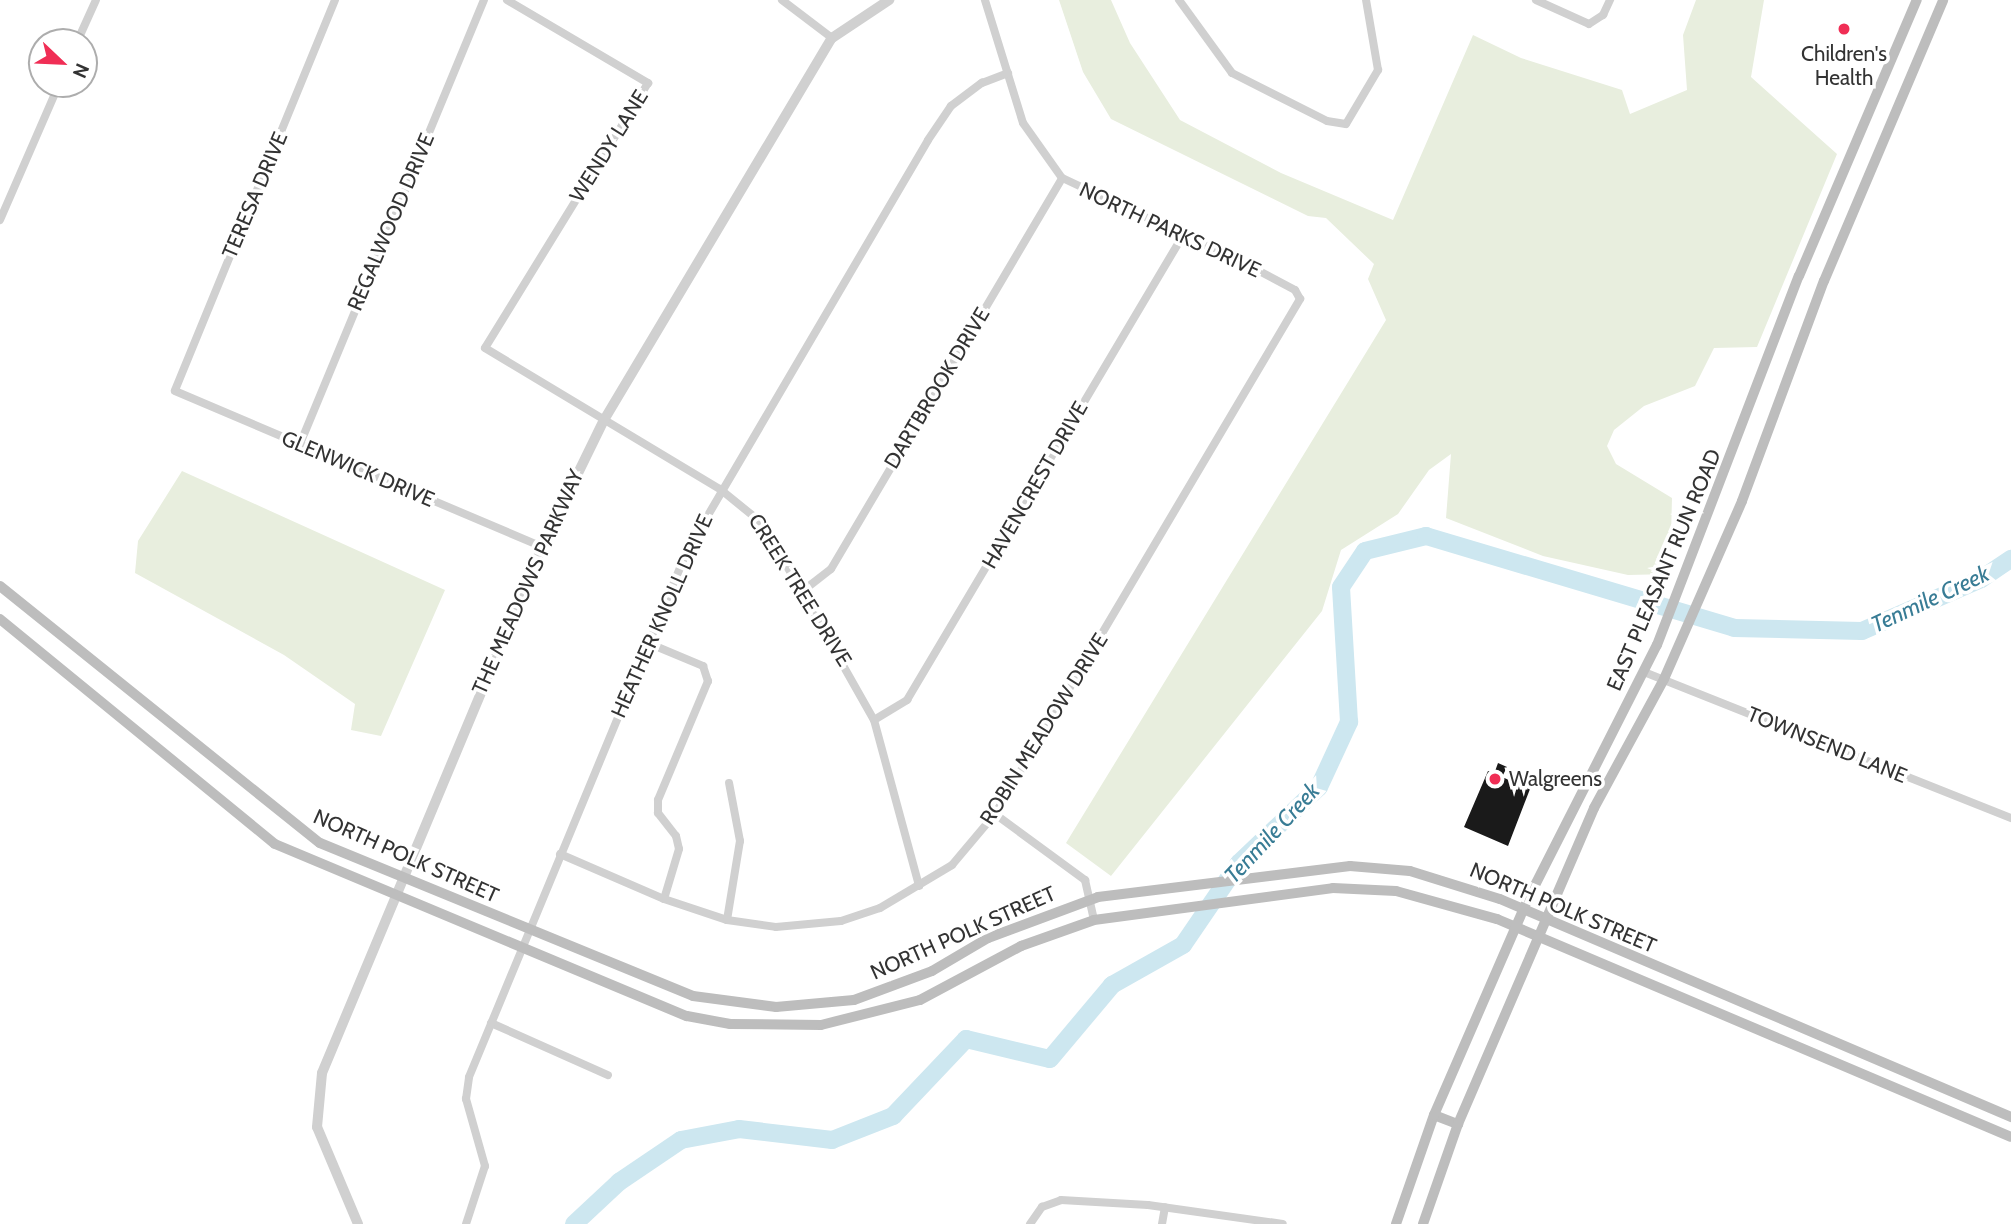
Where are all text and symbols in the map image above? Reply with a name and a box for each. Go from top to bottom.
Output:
marker: Children's Health [1834,19,1854,39]
north arrow [28,28,98,98]
place label: Children's Health [1801,41,1887,91]
text: N [68,60,94,81]
street label: WENDY LANE [565,85,653,207]
street label: TERESA DRIVE [217,128,293,262]
street label: REGALWOOD DRIVE [342,129,440,315]
street label: NORTH PARKS DRIVE [1075,177,1265,283]
street label: DARTBROOK DRIVE [879,303,995,473]
street label: HAVENCREST DRIVE [977,397,1093,573]
street label: GLENWICK DRIVE [278,425,438,513]
street label: EAST PLEASANT RUN ROAD [1602,445,1726,695]
street label: THE MEADOWS PARKWAY [467,466,589,698]
street label: CREEK TREE DRIVE [743,509,857,671]
street label: HEATHER KNOLL DRIVE [606,511,718,721]
water label: Tenmile Creek [1867,560,1993,638]
street label: ROBIN MEADOW DRIVE [975,628,1113,830]
street label: TOWNSEND LANE [1744,701,1910,789]
place label: Walgreens [1509,766,1602,792]
marker: Walgreens [1487,771,1503,787]
water label: Tenmile Creek [1219,777,1325,889]
street label: NORTH POLK STREET [310,804,502,908]
street label: NORTH POLK STREET [1466,857,1660,959]
street label: NORTH POLK STREET [867,881,1059,985]

